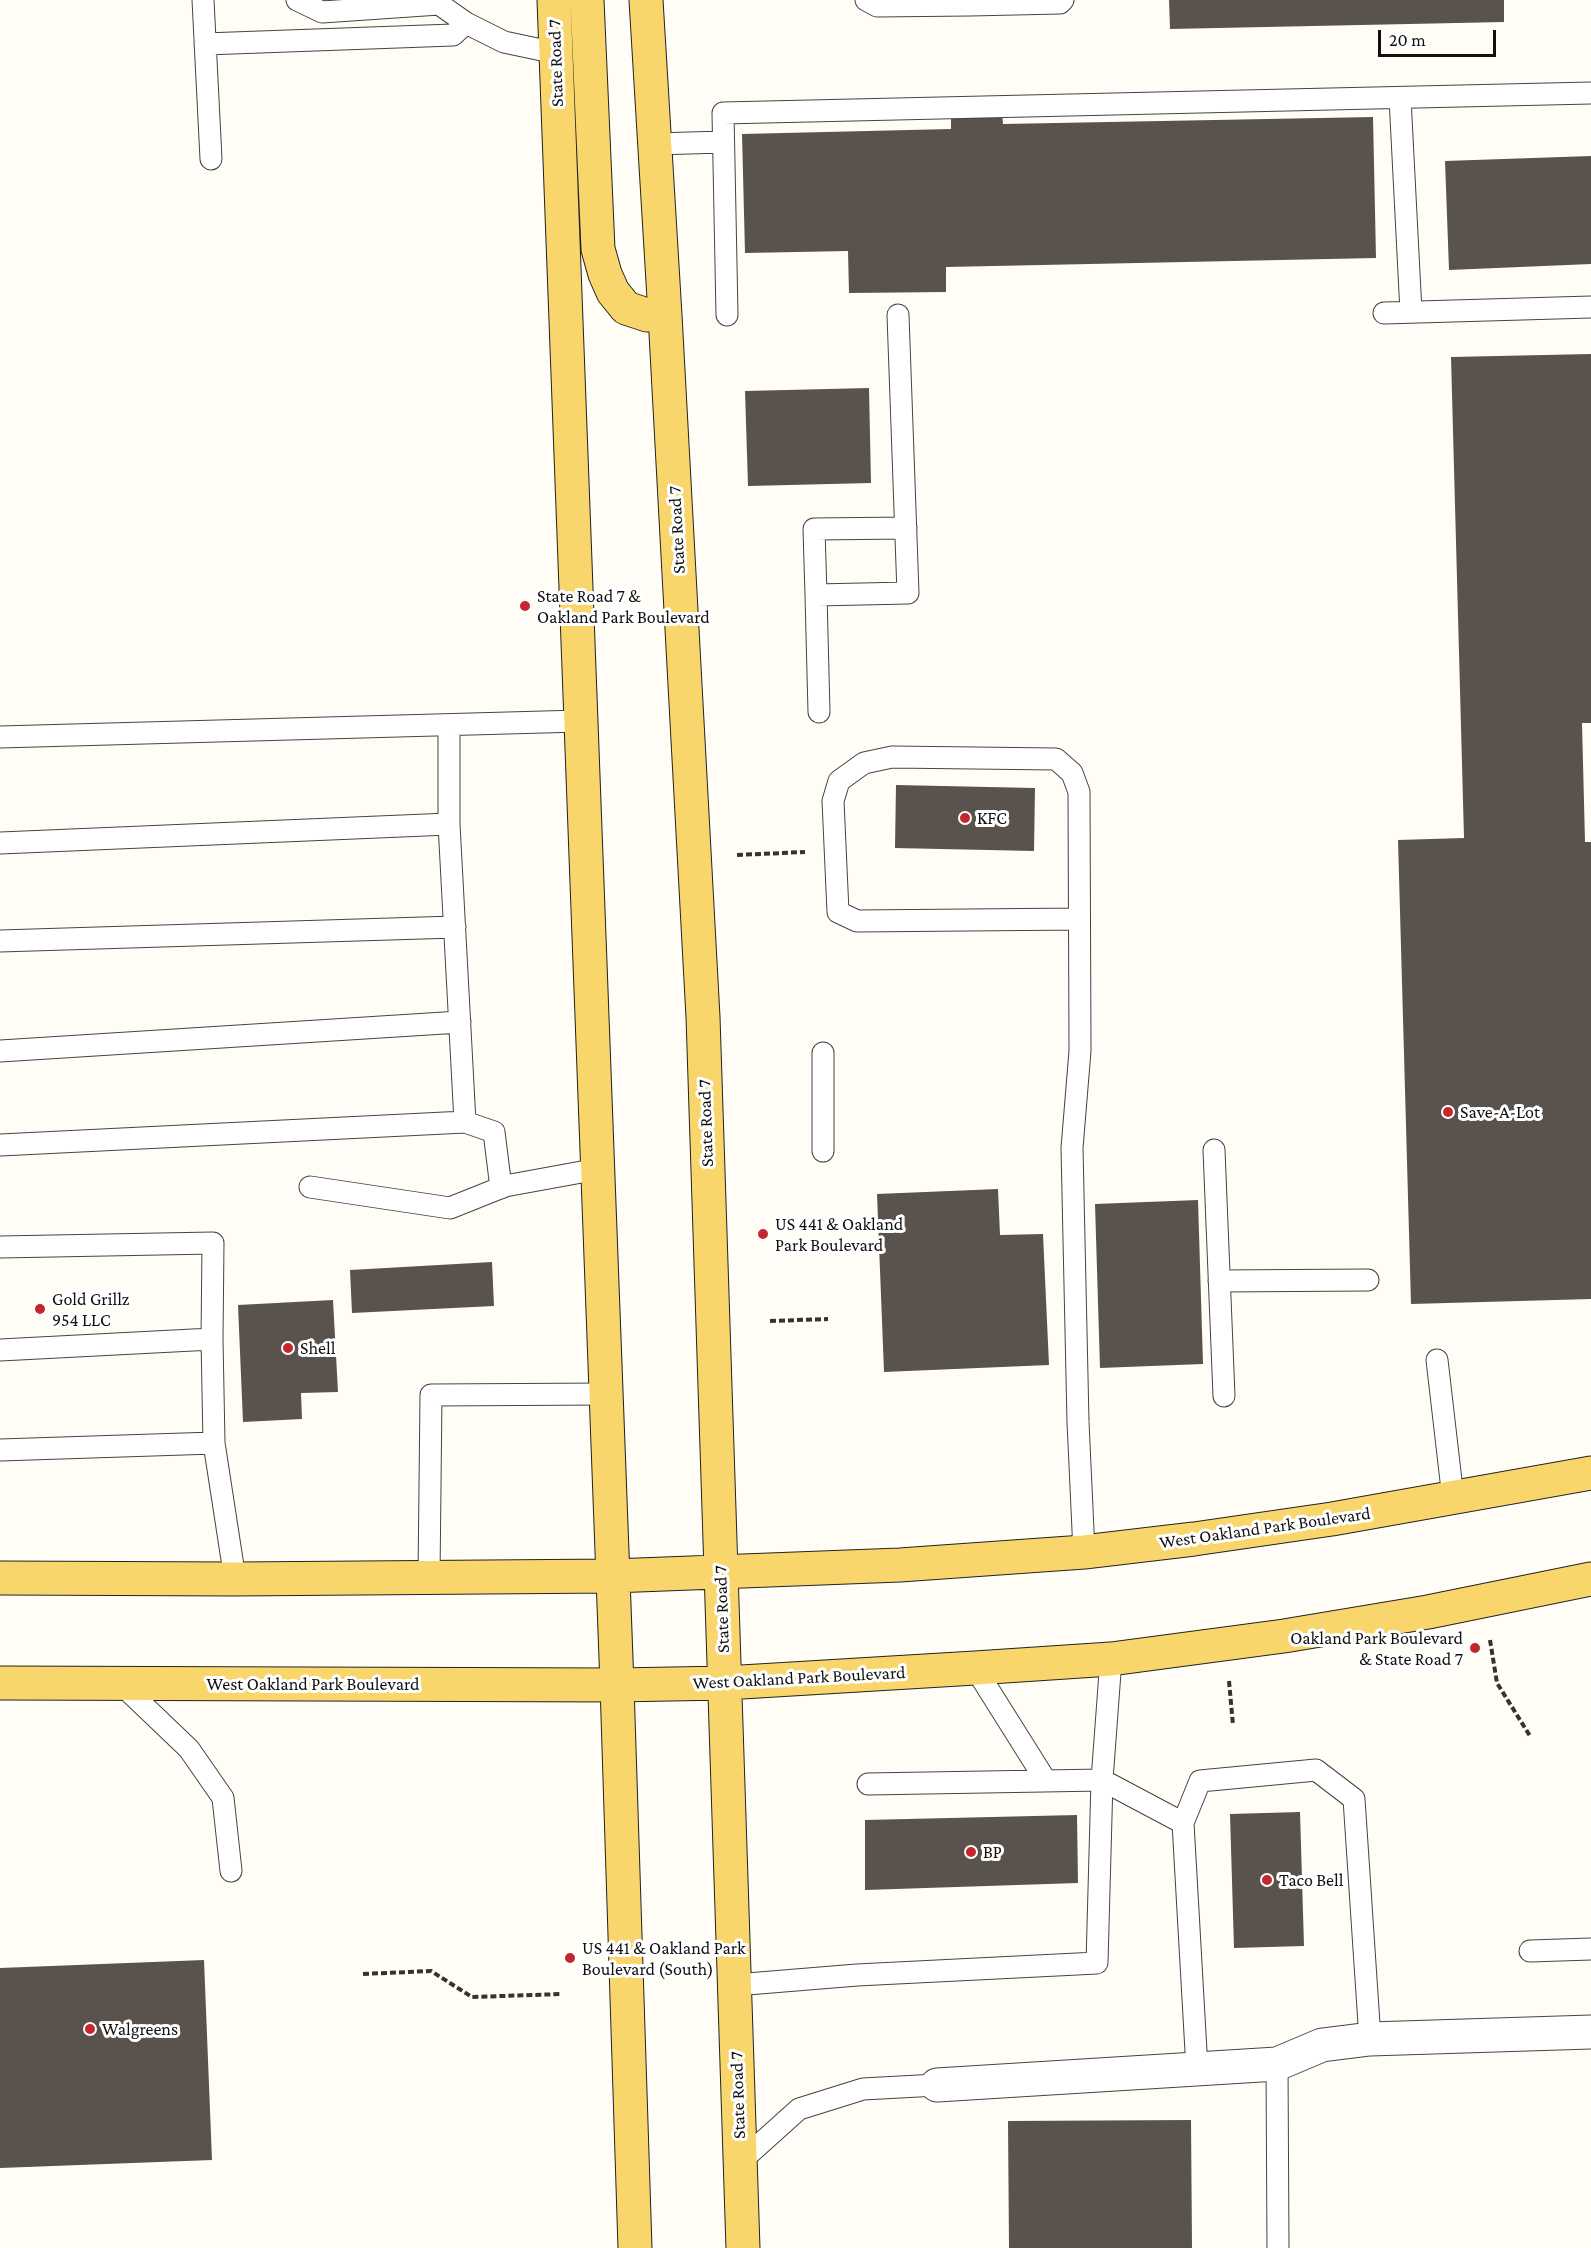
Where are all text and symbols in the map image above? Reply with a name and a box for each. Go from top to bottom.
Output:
scale bar [1381,18,1500,56]
street label: State Road 7 [544,19,568,107]
text: 20 m [1389,30,1426,50]
street label: State Road 7 [664,486,690,574]
place label: State Road 7 & Oakland Park Boulevard [537,585,710,628]
marker: State Road 7 & Oakland Park Boulevard [518,599,532,613]
place label: KFC [977,807,1007,829]
marker: KFC [958,811,972,825]
street label: State Road 7 [694,1079,718,1167]
place label: Save-A-Lot [1460,1101,1540,1123]
marker: Save-A-Lot [1441,1105,1455,1119]
place label: US 441 & Oakland Park Boulevard [775,1213,903,1256]
marker: US 441 & Oakland Park Boulevard [756,1227,770,1241]
place label: Gold Grillz 954 LLC [52,1288,129,1330]
marker: Gold Grillz 954 LLC [33,1302,47,1316]
place label: Shell [300,1337,335,1359]
marker: Shell [281,1341,295,1355]
street label: West Oakland Park Boulevard [1158,1502,1372,1554]
street label: State Road 7 [710,1565,734,1653]
place label: Oakland Park Boulevard & State Road 7 [1290,1627,1463,1670]
marker: Oakland Park Boulevard & State Road 7 [1468,1641,1482,1655]
street label: West Oakland Park Boulevard [692,1662,906,1694]
street label: West Oakland Park Boulevard [207,1673,419,1695]
place label: BP [983,1841,1002,1863]
marker: BP [964,1845,978,1859]
place label: Taco Bell [1279,1869,1343,1891]
marker: Taco Bell [1260,1873,1274,1887]
place label: US 441 & Oakland Park Boulevard (South) [582,1937,746,1980]
marker: US 441 & Oakland Park Boulevard (South) [563,1951,577,1965]
place label: Walgreens [102,2018,178,2040]
marker: Walgreens [83,2022,97,2036]
street label: State Road 7 [726,2051,750,2139]

